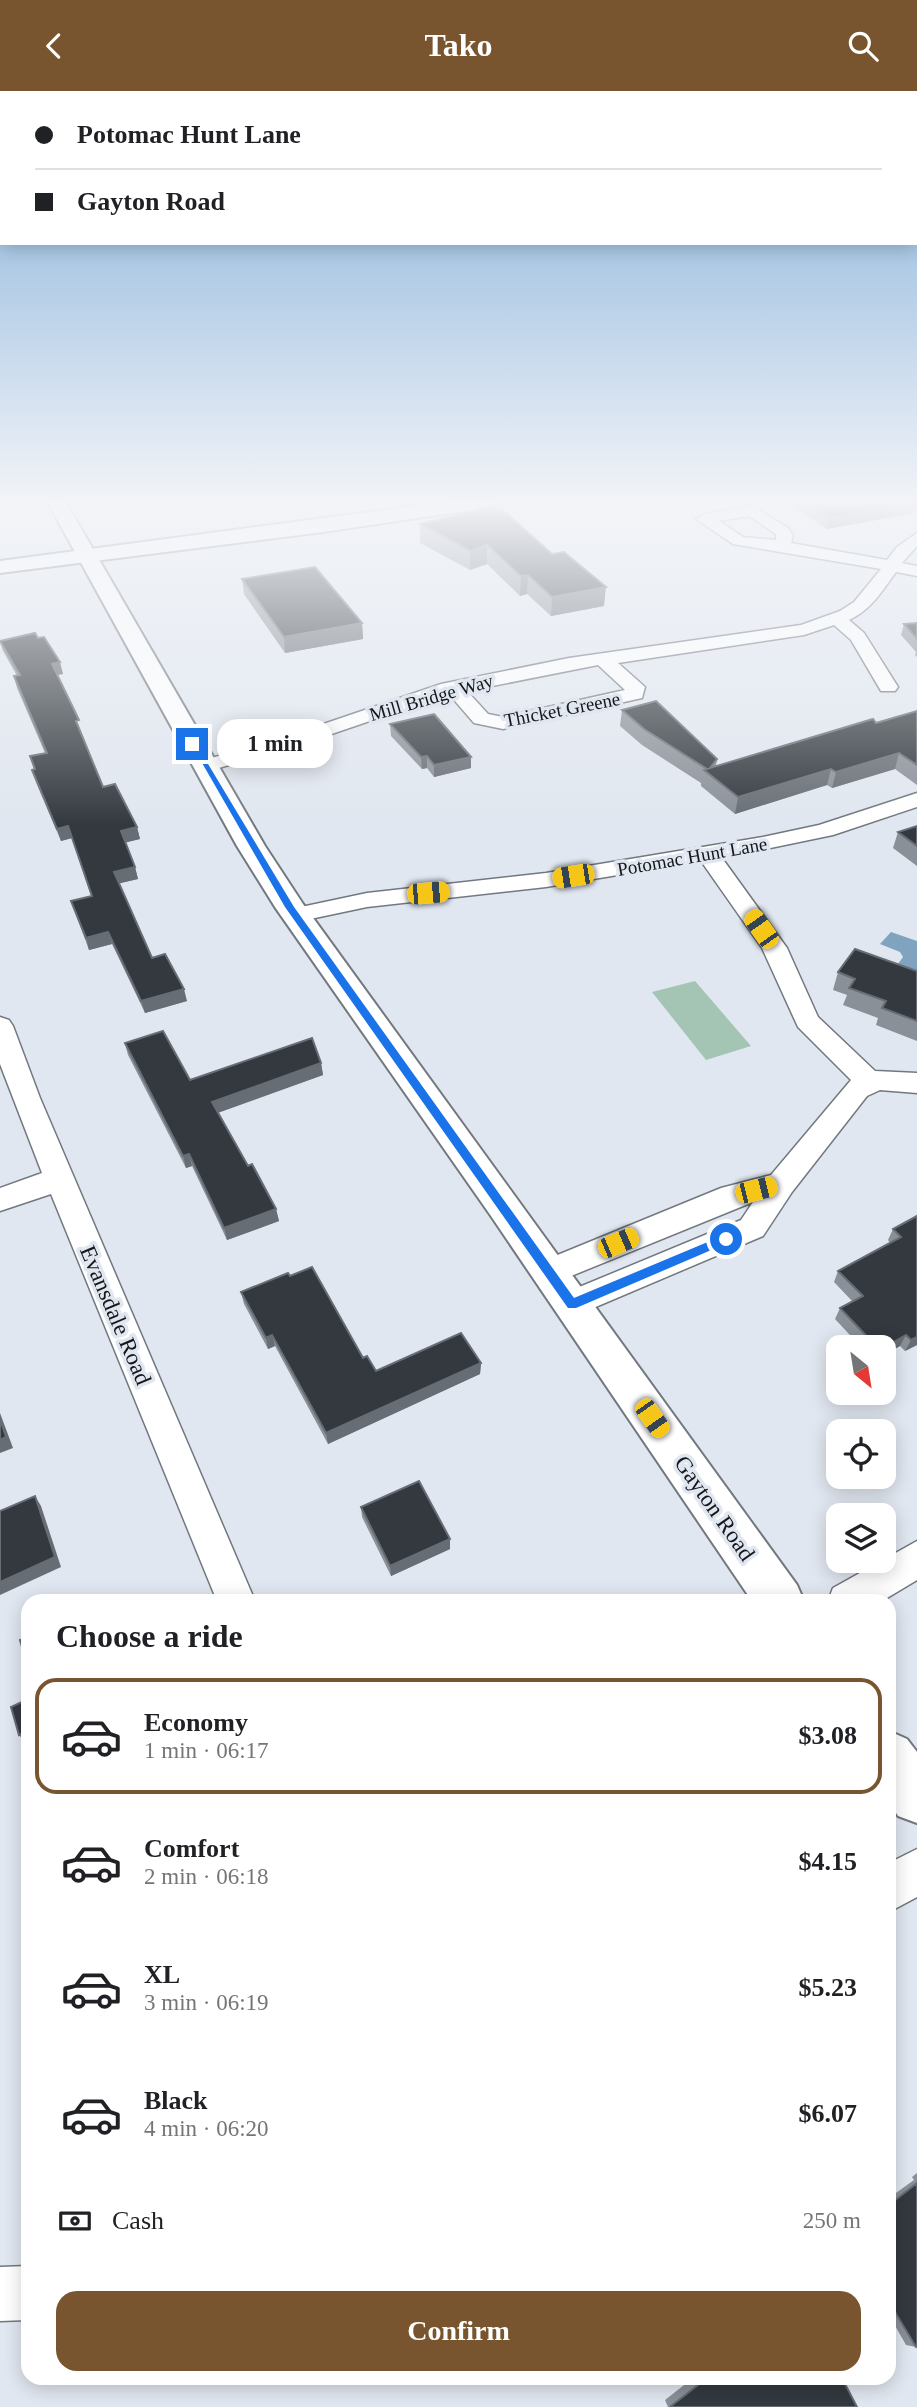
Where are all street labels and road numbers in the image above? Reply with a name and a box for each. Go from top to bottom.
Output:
street label: Mill Bridge Way [367,670,496,725]
street label: Thicket Greene [502,688,622,731]
street label: Potomac Hunt Lane [615,833,769,880]
street label: Evansdale Road [75,1242,156,1389]
street label: Gayton Road [669,1451,760,1566]

